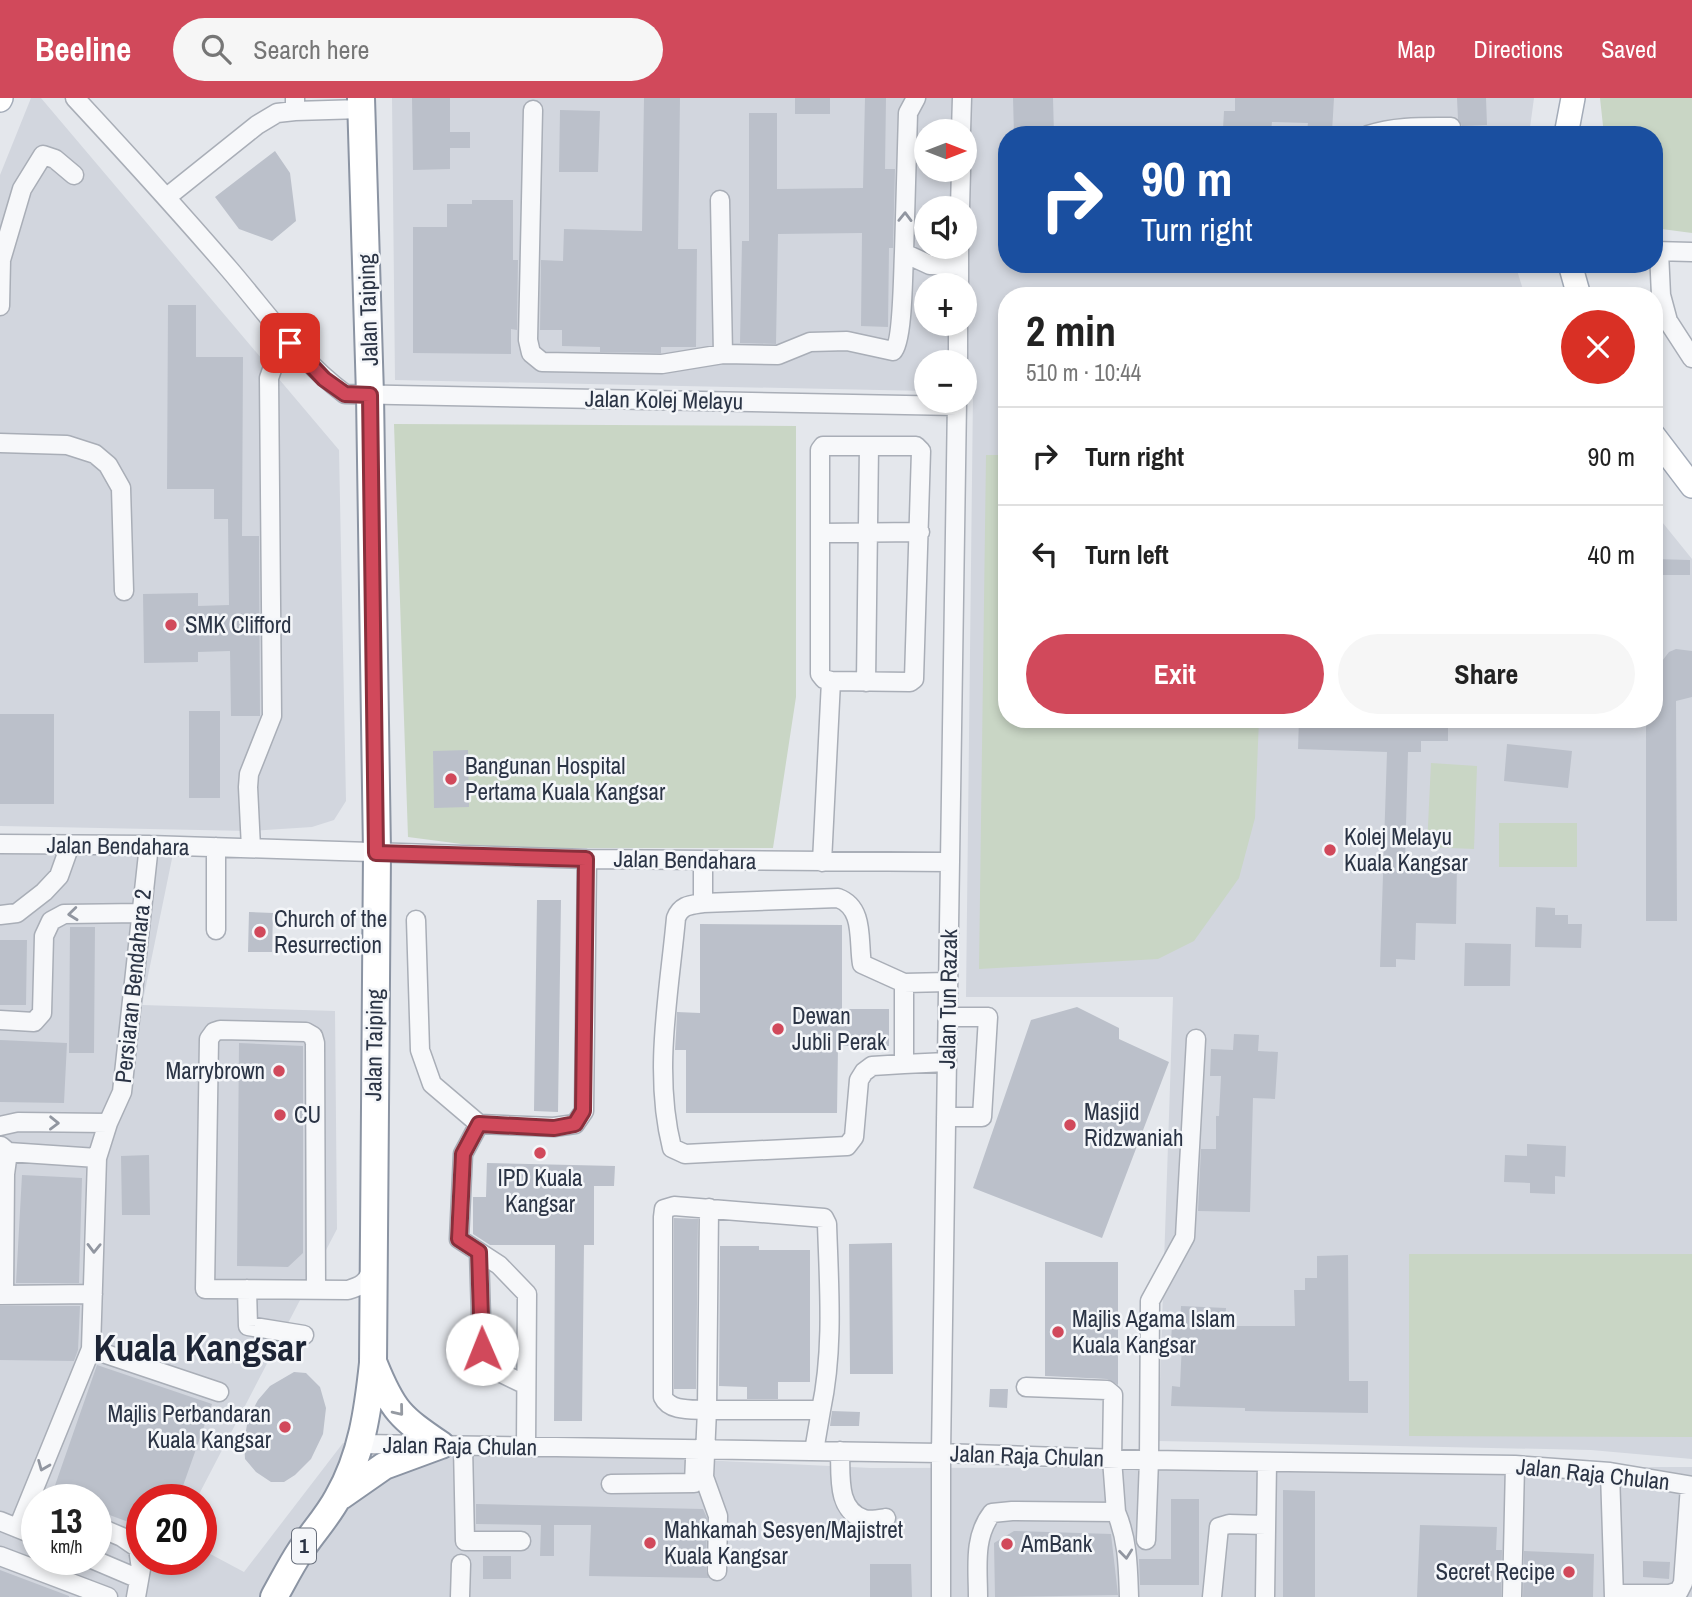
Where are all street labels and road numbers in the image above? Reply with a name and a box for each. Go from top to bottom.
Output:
street label: Jalan Taiping [350,253,385,367]
street label: Jalan Kolej Melayu [585,383,743,416]
street label: Jalan Bendahara [46,829,190,862]
street label: Jalan Bendahara [613,843,757,876]
street label: Persiaran Bendahara 2 [107,887,158,1085]
street label: Jalan Tun Razak [931,928,964,1069]
street label: Jalan Taiping [357,988,390,1101]
street label: Jalan Raja Chulan [383,1429,537,1462]
street label: Jalan Raja Chulan [949,1437,1105,1474]
street label: Jalan Raja Chulan [1515,1450,1671,1497]
road number: 1 [292,1528,316,1564]

